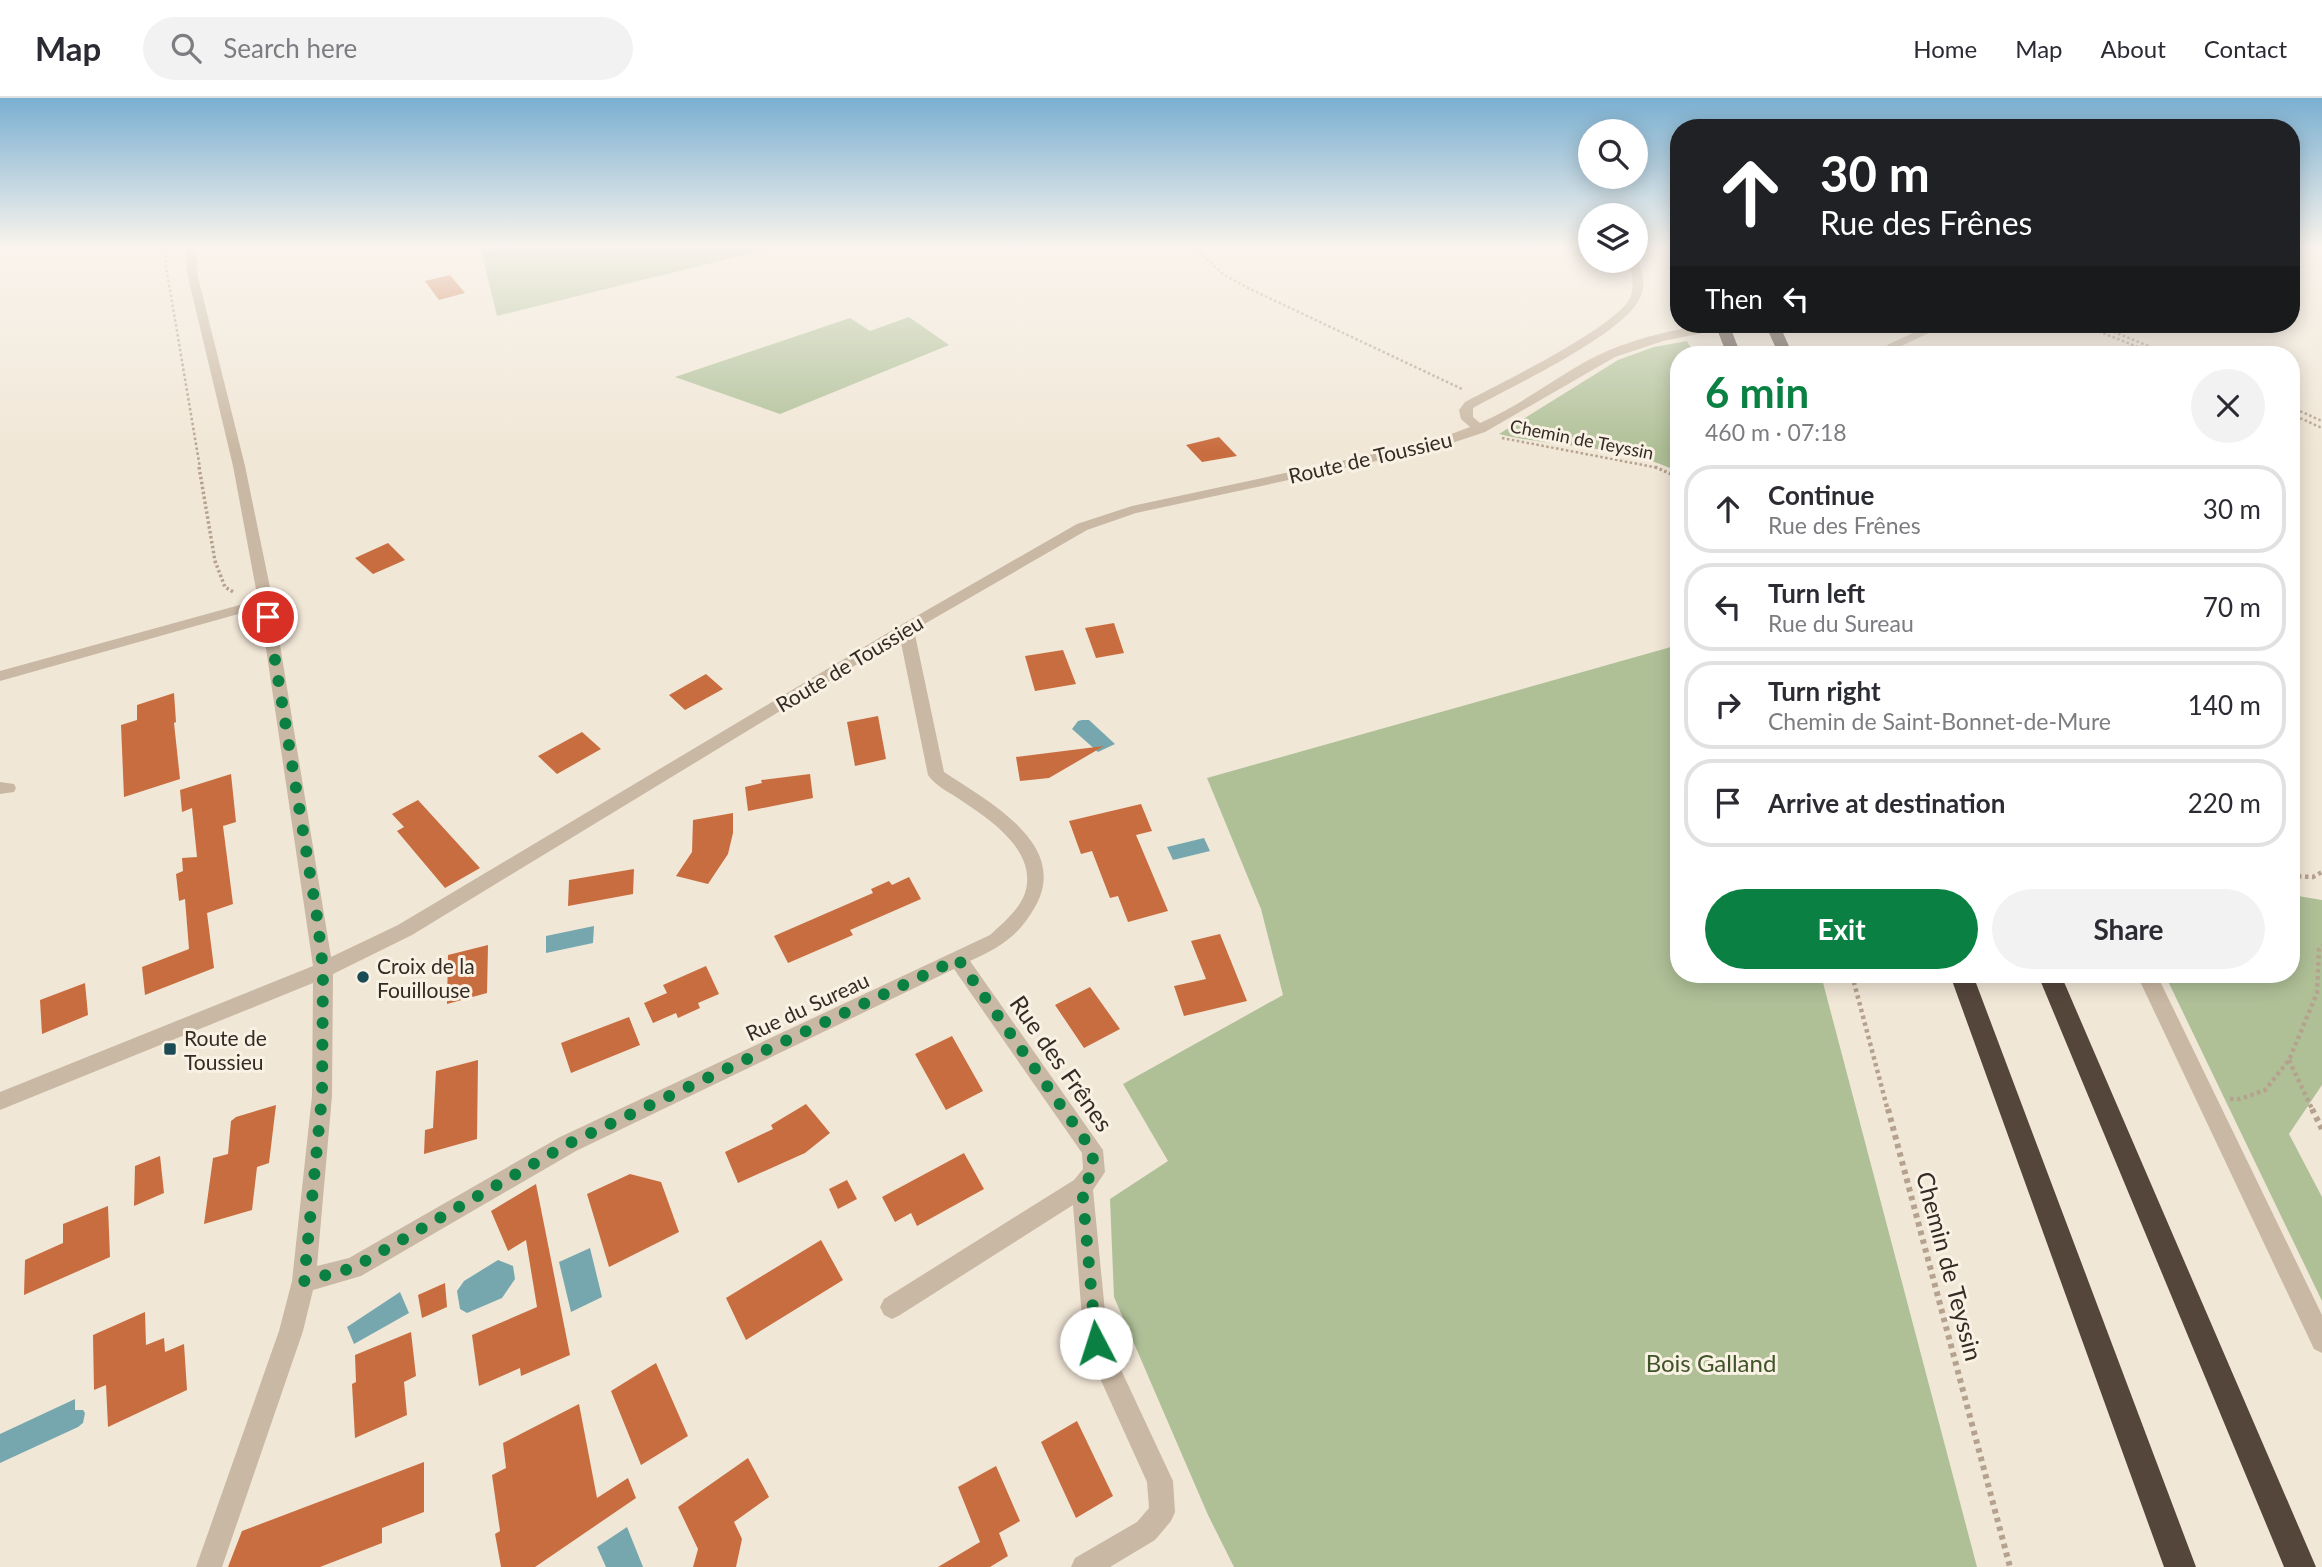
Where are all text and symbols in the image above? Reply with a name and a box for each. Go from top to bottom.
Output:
search box [143,17,633,80]
text: Map [35,28,101,68]
icon: search [167,29,205,67]
text: Search here [223,32,357,64]
text: Home [1913,34,1977,63]
text: Map [2015,34,2063,63]
text: About [2101,34,2166,63]
text: Contact [2204,34,2287,63]
map controls [1578,119,1648,273]
button: search [1578,119,1648,189]
text: 30 m [1820,144,1930,202]
icon: ahead [1705,147,1796,238]
button: layers [1578,203,1648,273]
text: Rue des Frênes [1820,203,2032,242]
icon: left [1777,280,1815,318]
text: Then [1705,283,1763,315]
text: 6 min [1705,367,1809,417]
button: close [2191,369,2265,443]
street label: Chemin de Teyssin [1508,414,1656,464]
text: 460 m · 07:18 [1705,418,1847,446]
street label: Route de Toussieu [1286,426,1454,488]
text: Continue [1768,479,1874,511]
icon: ahead [1709,490,1747,528]
text: 30 m [2203,493,2261,525]
text: Rue des Frênes [1768,511,1921,539]
text: Turn left [1768,577,1865,609]
pin [238,587,298,647]
icon: left [1709,588,1747,626]
text: 70 m [2203,591,2261,623]
icon: arrive [249,598,287,636]
street label: Route de Toussieu [771,609,927,717]
text: Rue du Sureau [1768,609,1914,637]
text: Turn right [1768,675,1881,707]
icon: right [1709,686,1747,724]
text: 140 m [2188,689,2261,721]
text: Chemin de Saint-Bonnet-de-Mure [1768,707,2111,735]
icon: arrive [1709,784,1747,822]
text: Arrive at destination [1768,787,2005,819]
text: 220 m [2188,787,2261,819]
button: Exit [1705,889,1978,969]
button: Share [1992,889,2265,969]
place label: Croix de la Fouillouse [377,953,475,1002]
street label: Rue du Sureau [741,967,873,1045]
marker: Croix de la Fouillouse [355,969,371,985]
street label: Rue des Frênes [1004,989,1120,1137]
place label: Route de Toussieu [184,1025,267,1074]
marker: Route de Toussieu [162,1041,178,1057]
street label: Chemin de Teyssin [1911,1168,1989,1364]
position arrow [1059,1306,1133,1380]
park label: Bois Galland [1646,1348,1776,1377]

